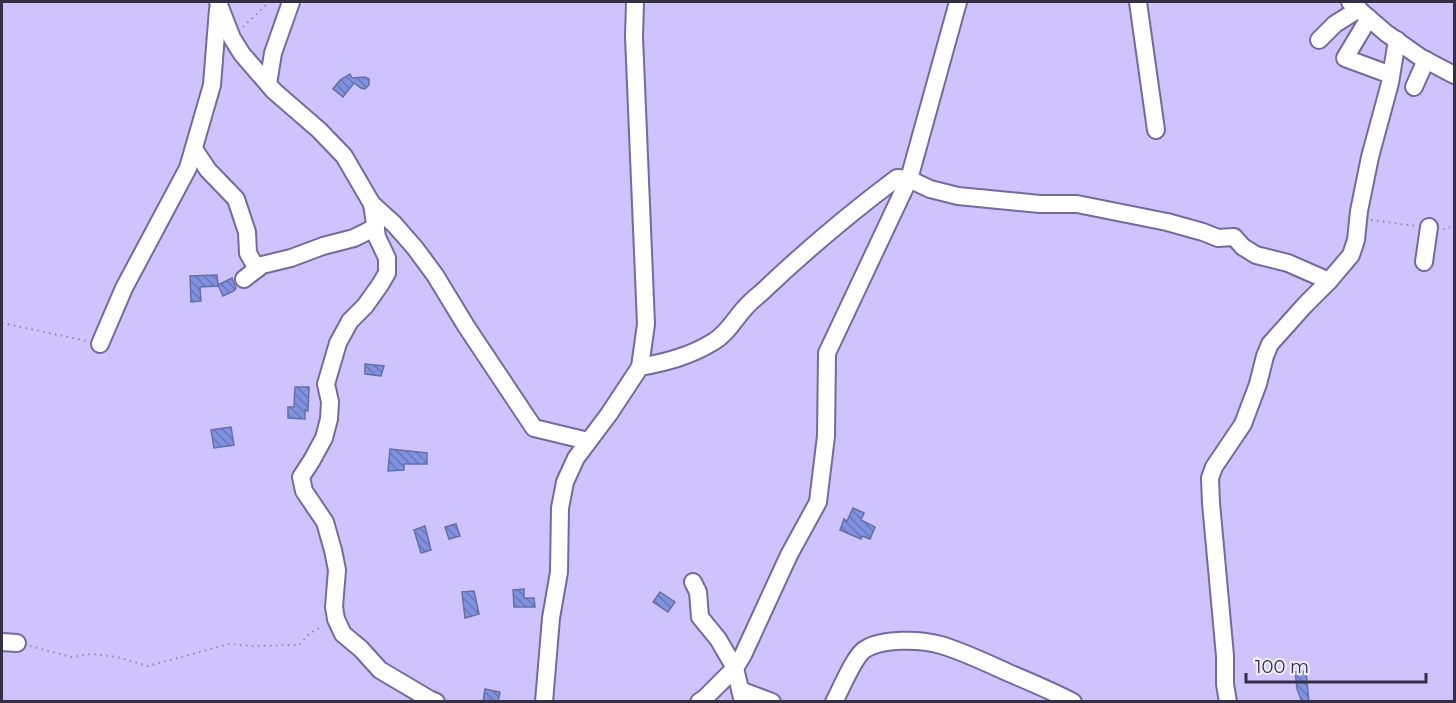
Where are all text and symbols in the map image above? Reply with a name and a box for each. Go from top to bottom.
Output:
scale bar [1246,646,1426,684]
text: 100 m [1255,656,1309,678]

